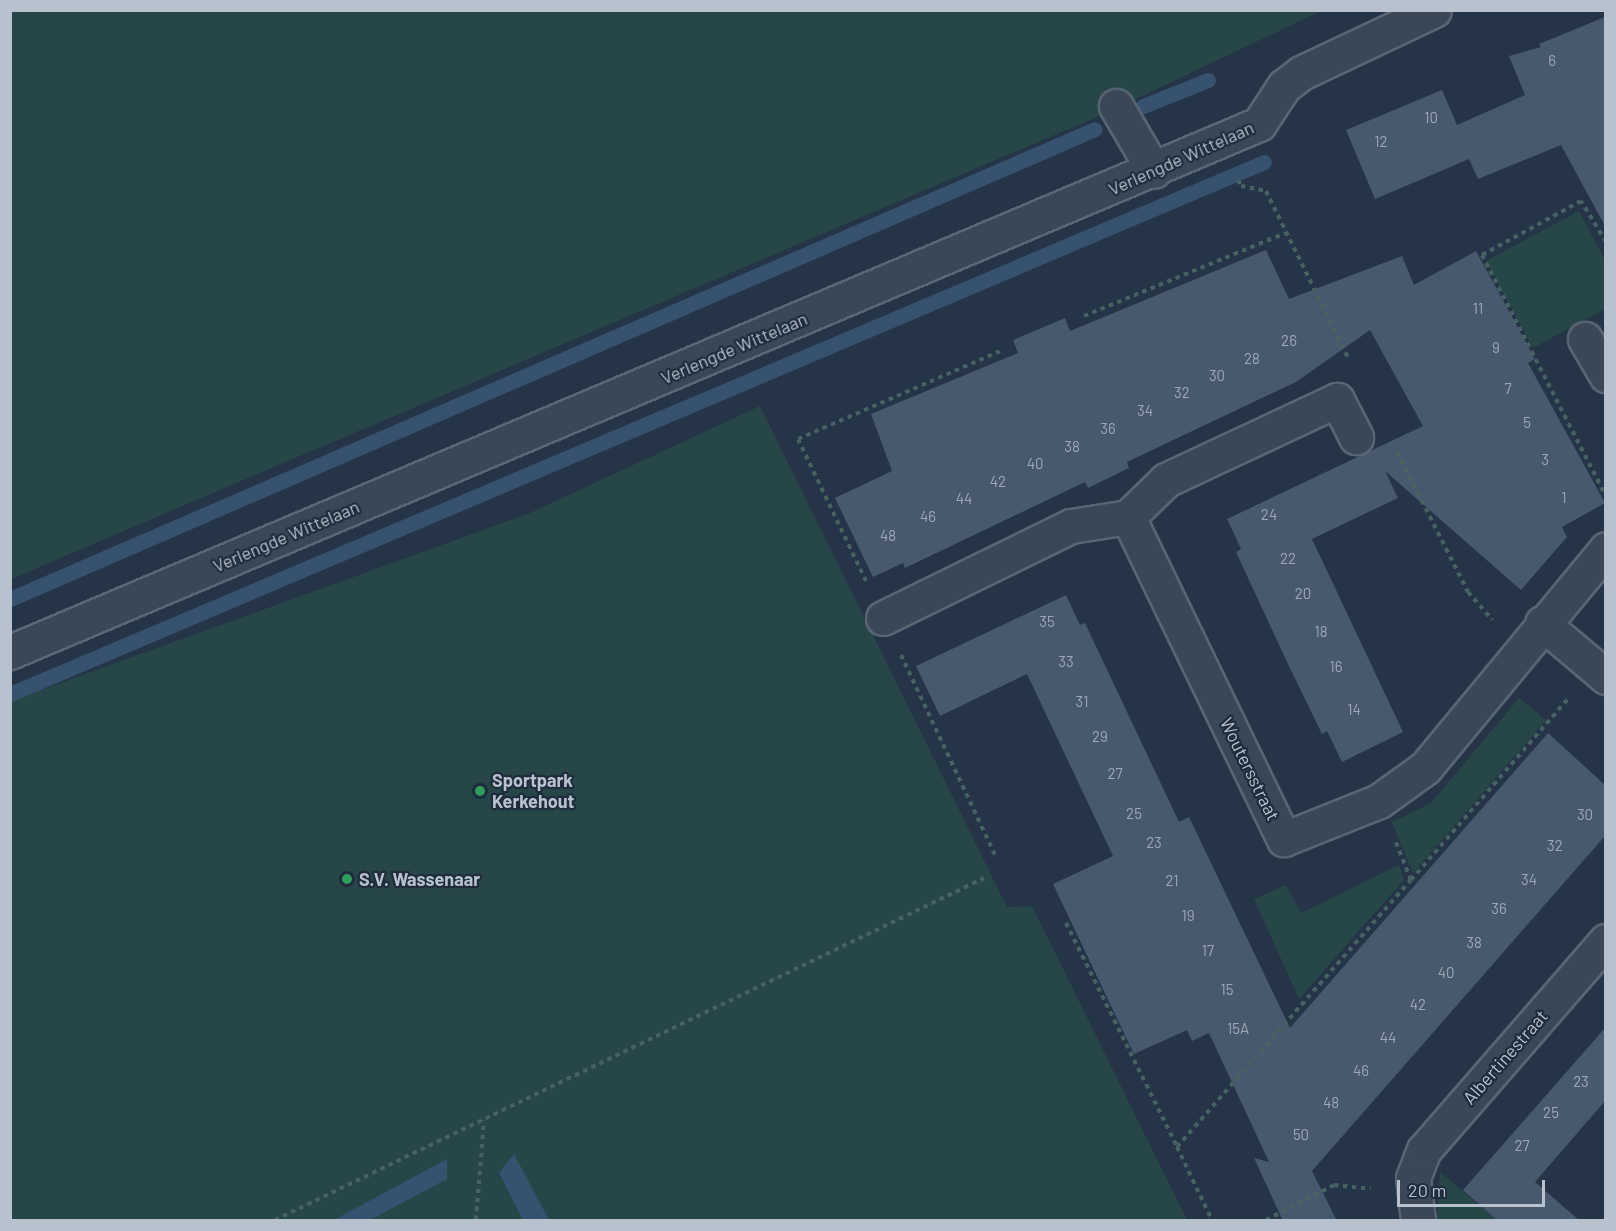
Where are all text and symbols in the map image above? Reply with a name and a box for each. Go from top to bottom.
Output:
house number: 6 [1548,52,1556,70]
house number: 10 [1424,109,1438,127]
street label: Verlengde Wittelaan [1105,116,1257,200]
house number: 12 [1374,133,1388,151]
house number: 11 [1473,300,1483,318]
street label: Verlengde Wittelaan [658,307,810,389]
house number: 26 [1281,332,1297,350]
house number: 9 [1492,339,1500,357]
house number: 28 [1244,350,1260,368]
house number: 30 [1209,367,1225,385]
house number: 7 [1504,380,1512,398]
house number: 32 [1174,384,1190,402]
house number: 34 [1137,402,1153,420]
house number: 5 [1523,414,1531,432]
house number: 36 [1100,420,1116,438]
house number: 38 [1064,438,1080,456]
house number: 3 [1541,451,1549,469]
house number: 40 [1027,455,1043,473]
house number: 42 [990,473,1006,491]
house number: 1 [1561,489,1567,507]
house number: 44 [956,490,972,508]
street label: Verlengde Wittelaan [210,495,362,577]
house number: 24 [1261,506,1277,524]
house number: 46 [920,508,936,526]
house number: 48 [880,527,896,545]
house number: 22 [1280,550,1296,568]
house number: 20 [1295,585,1311,603]
house number: 35 [1039,613,1055,631]
house number: 18 [1314,623,1328,641]
house number: 33 [1058,653,1074,671]
house number: 16 [1330,658,1342,676]
house number: 31 [1076,693,1088,711]
house number: 14 [1347,701,1361,719]
street label: Woutersstraat [1216,714,1284,824]
house number: 29 [1092,728,1108,746]
house number: 27 [1107,765,1123,783]
place label: Sportpark Kerkehout [492,770,574,812]
marker: Sportpark Kerkehout [473,784,487,798]
house number: 25 [1126,805,1142,823]
house number: 30 [1577,806,1593,824]
house number: 23 [1146,834,1162,852]
house number: 32 [1547,837,1563,855]
place label: S.V. Wassenaar [359,868,480,890]
house number: 34 [1521,871,1537,889]
marker: S.V. Wassenaar [340,872,354,886]
house number: 21 [1165,872,1179,890]
house number: 36 [1491,900,1507,918]
house number: 19 [1181,907,1195,925]
house number: 38 [1466,934,1482,952]
house number: 17 [1202,942,1214,960]
house number: 40 [1438,964,1454,982]
house number: 15 [1221,981,1233,999]
house number: 42 [1410,996,1426,1014]
street label: Albertinestraat [1458,1005,1552,1109]
house number: 15A [1227,1020,1249,1038]
house number: 44 [1380,1029,1396,1047]
house number: 46 [1353,1062,1369,1080]
house number: 23 [1573,1073,1589,1091]
house number: 48 [1323,1094,1339,1112]
house number: 25 [1543,1104,1559,1122]
house number: 50 [1293,1126,1309,1144]
house number: 27 [1514,1137,1530,1155]
scale bar [1400,1168,1548,1206]
text: 20 m [1408,1179,1446,1201]

